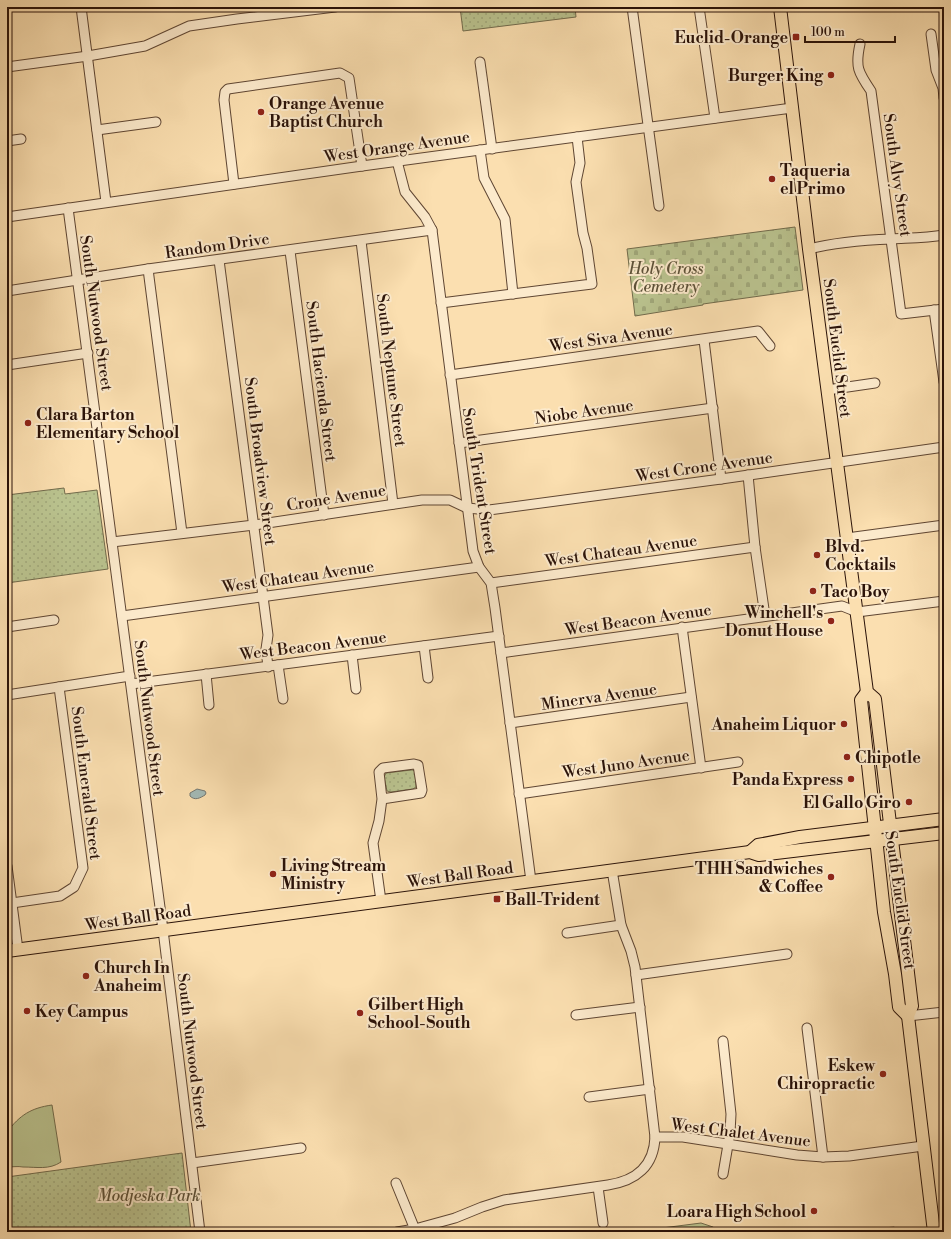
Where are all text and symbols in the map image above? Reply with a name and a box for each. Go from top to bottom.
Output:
scale bar [805,18,895,44]
text: 100 m [811,25,845,40]
place label: Euclid-Orange [674,28,788,48]
marker: Euclid-Orange [791,32,801,42]
place label: Burger King [728,66,824,86]
marker: Burger King [826,70,836,80]
place label: Orange Avenue Baptist Church [269,94,384,132]
marker: Orange Avenue Baptist Church [256,107,266,117]
street label: South Alvy Street [878,112,916,238]
street label: West Orange Avenue [322,127,471,167]
place label: Taqueria el Primo [780,161,850,199]
marker: Taqueria el Primo [767,174,777,184]
street label: Random Drive [164,229,271,263]
street label: South Nutwood Street [75,234,117,393]
park label: Holy Cross Cemetery [627,259,704,297]
street label: South Euclid Street [819,277,856,419]
street label: South Neptune Street [372,292,410,448]
street label: South Hacienda Street [301,300,341,463]
street label: West Siva Avenue [547,319,674,357]
street label: South Broadview Street [240,376,280,547]
street label: Niobe Avenue [534,395,635,429]
place label: Clara Barton Elementary School [36,405,180,443]
street label: South Trident Street [458,406,501,556]
marker: Clara Barton Elementary School [23,418,33,428]
street label: West Crone Avenue [633,447,774,487]
street label: Crone Avenue [285,480,387,516]
street label: West Chateau Avenue [543,530,698,572]
place label: Blvd. Cocktails [825,537,896,575]
marker: Blvd. Cocktails [812,550,822,560]
street label: West Chateau Avenue [220,556,375,598]
place label: Taco Boy [821,582,891,602]
marker: Taco Boy [808,586,818,596]
street label: West Beacon Avenue [563,600,713,640]
place label: Winchell's Donut House [725,603,823,641]
marker: Winchell's Donut House [826,616,836,626]
street label: West Beacon Avenue [238,627,388,665]
street label: South Nutwood Street [130,639,169,798]
street label: Minerva Avenue [540,679,658,715]
street label: South Emerald Street [67,705,105,861]
place label: Anaheim Liquor [711,715,836,735]
marker: Anaheim Liquor [839,719,849,729]
street label: West Juno Avenue [560,745,691,783]
place label: Chipotle [855,748,921,768]
marker: Chipotle [842,752,852,762]
place label: Panda Express [732,770,843,790]
marker: Panda Express [846,774,856,784]
place label: El Gallo Giro [803,793,901,813]
marker: El Gallo Giro [904,797,914,807]
street label: South Euclid Street [880,829,920,971]
place label: Living Stream Ministry [281,856,387,894]
street label: West Ball Road [405,858,514,892]
place label: THH Sandwiches & Coffee [695,859,823,897]
marker: Living Stream Ministry [268,869,278,879]
marker: THH Sandwiches & Coffee [826,872,836,882]
place label: Ball-Trident [505,890,600,910]
marker: Ball-Trident [492,894,502,904]
street label: West Ball Road [83,901,192,935]
place label: Church In Anaheim [93,958,170,996]
marker: Church In Anaheim [81,971,91,981]
street label: South Nutwood Street [173,972,212,1131]
place label: Gilbert High School-South [368,995,471,1033]
place label: Key Campus [35,1002,128,1022]
marker: Key Campus [22,1006,32,1016]
marker: Gilbert High School-South [355,1008,365,1018]
place label: Eskew Chiropractic [777,1056,876,1094]
marker: Eskew Chiropractic [878,1069,888,1079]
street label: West Chalet Avenue [669,1114,812,1151]
park label: Modjeska Park [98,1186,200,1206]
place label: Loara High School [667,1202,807,1222]
marker: Loara High School [809,1206,819,1216]

